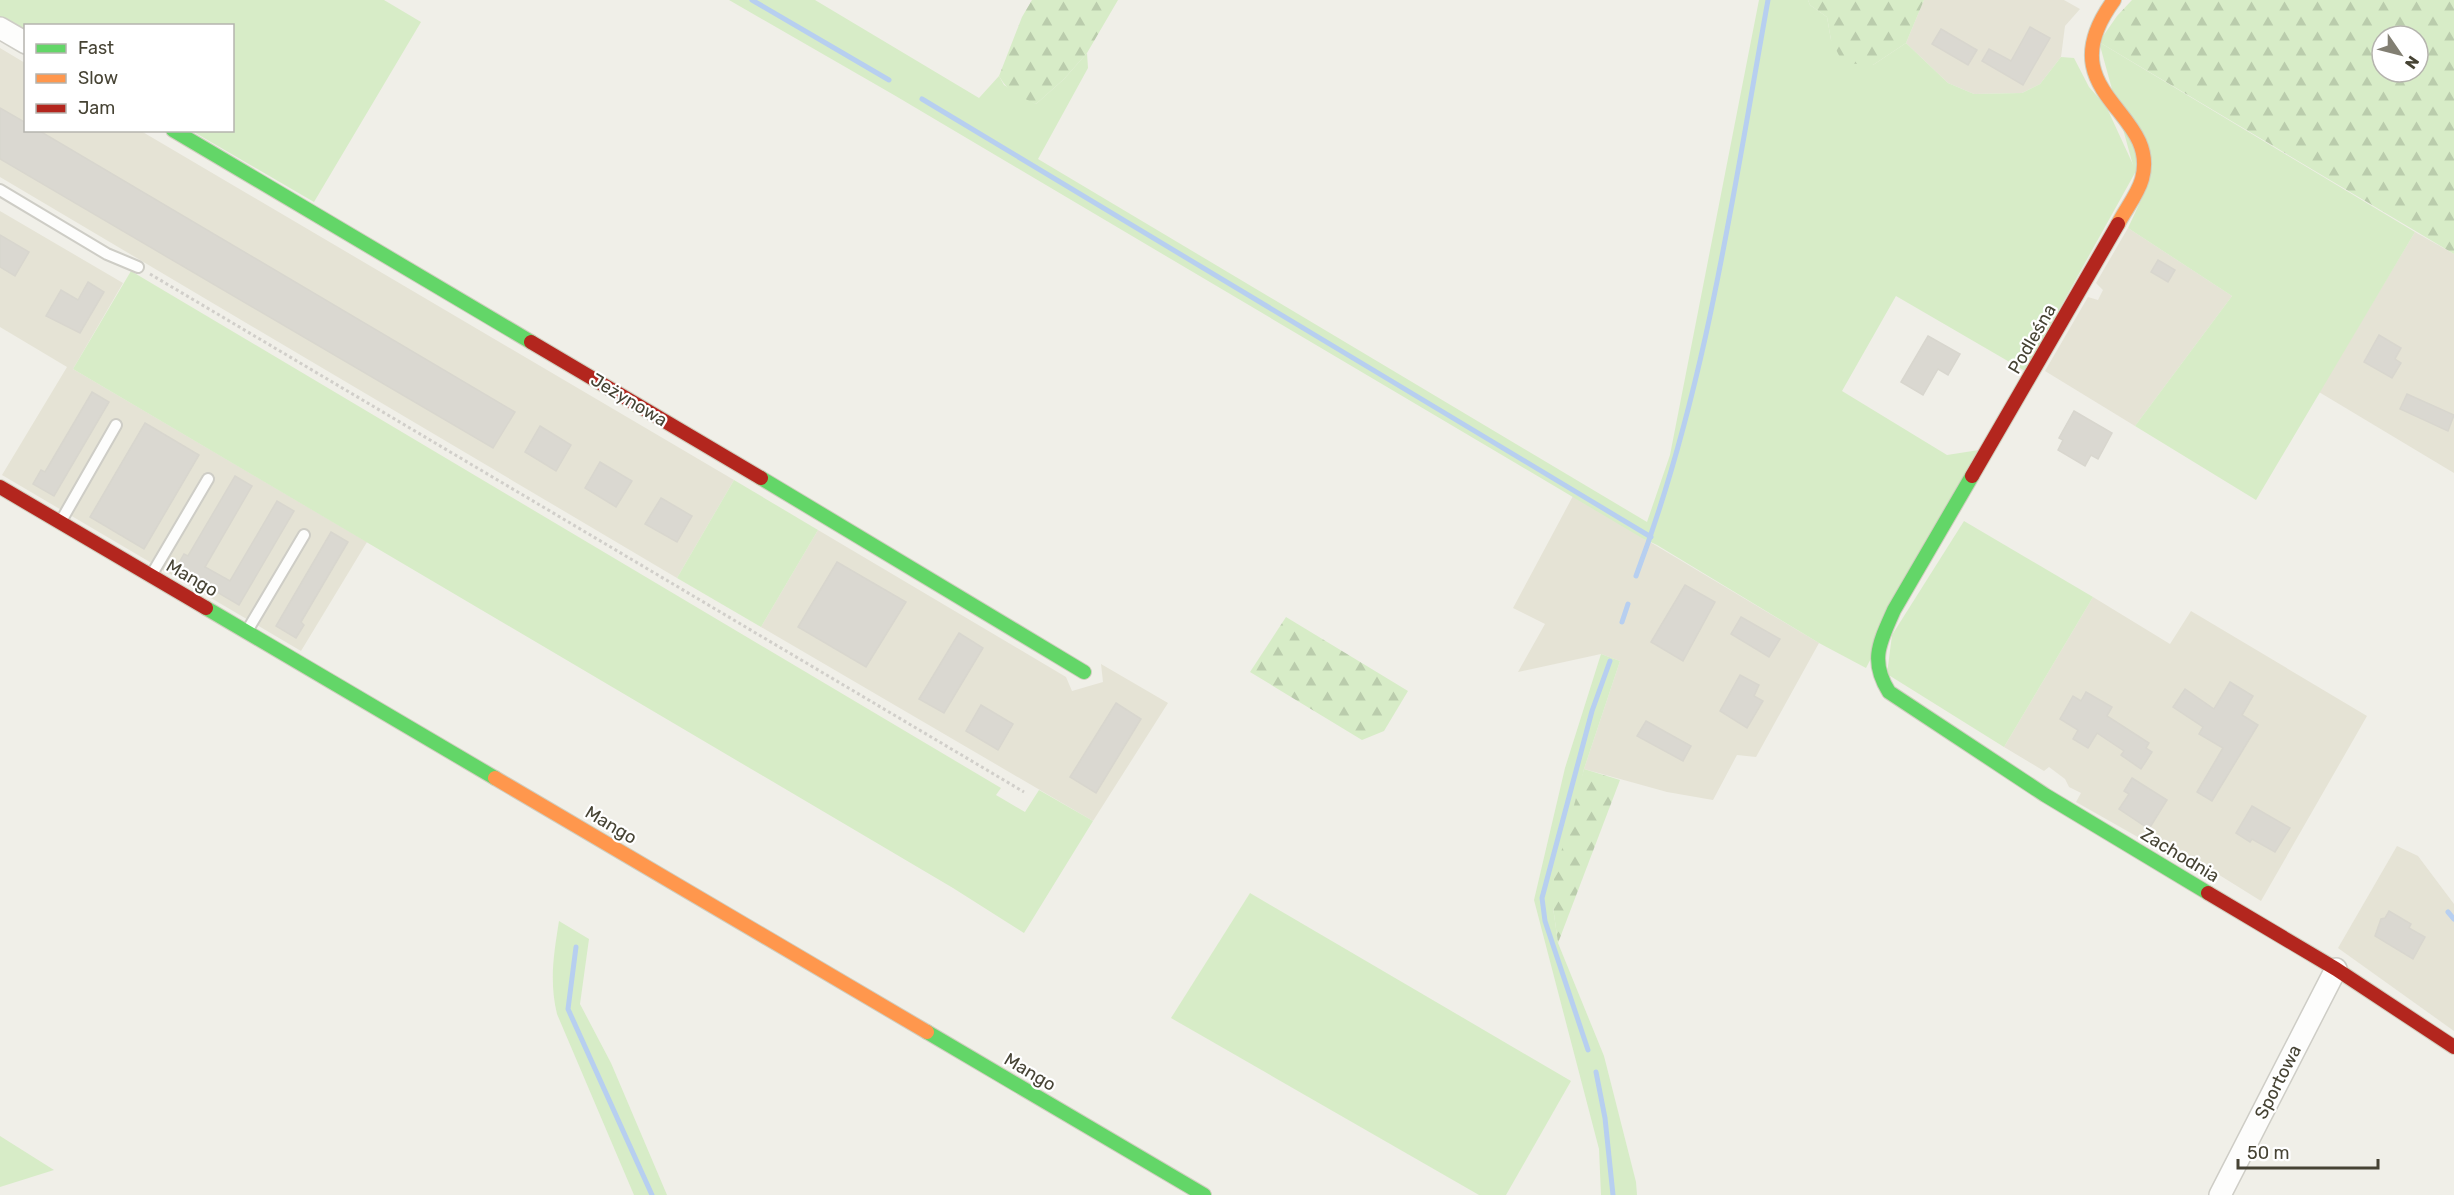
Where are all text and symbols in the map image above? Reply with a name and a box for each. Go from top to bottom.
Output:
legend [24,24,234,132]
north arrow [2370,24,2430,84]
text: Fast [78,37,114,59]
text: N [2401,52,2423,72]
text: Slow [78,67,118,89]
text: Jam [78,97,115,119]
street label: Podleśna [2003,300,2061,378]
street label: Jeżynowa [587,369,671,431]
street label: Mango [162,554,222,602]
street label: Mango [581,801,641,849]
street label: Zachodnia [2137,823,2223,887]
street label: Sportowa [2250,1041,2306,1123]
street label: Mango [1000,1048,1060,1096]
scale bar [2238,1132,2378,1170]
text: 50 m [2247,1142,2290,1164]

